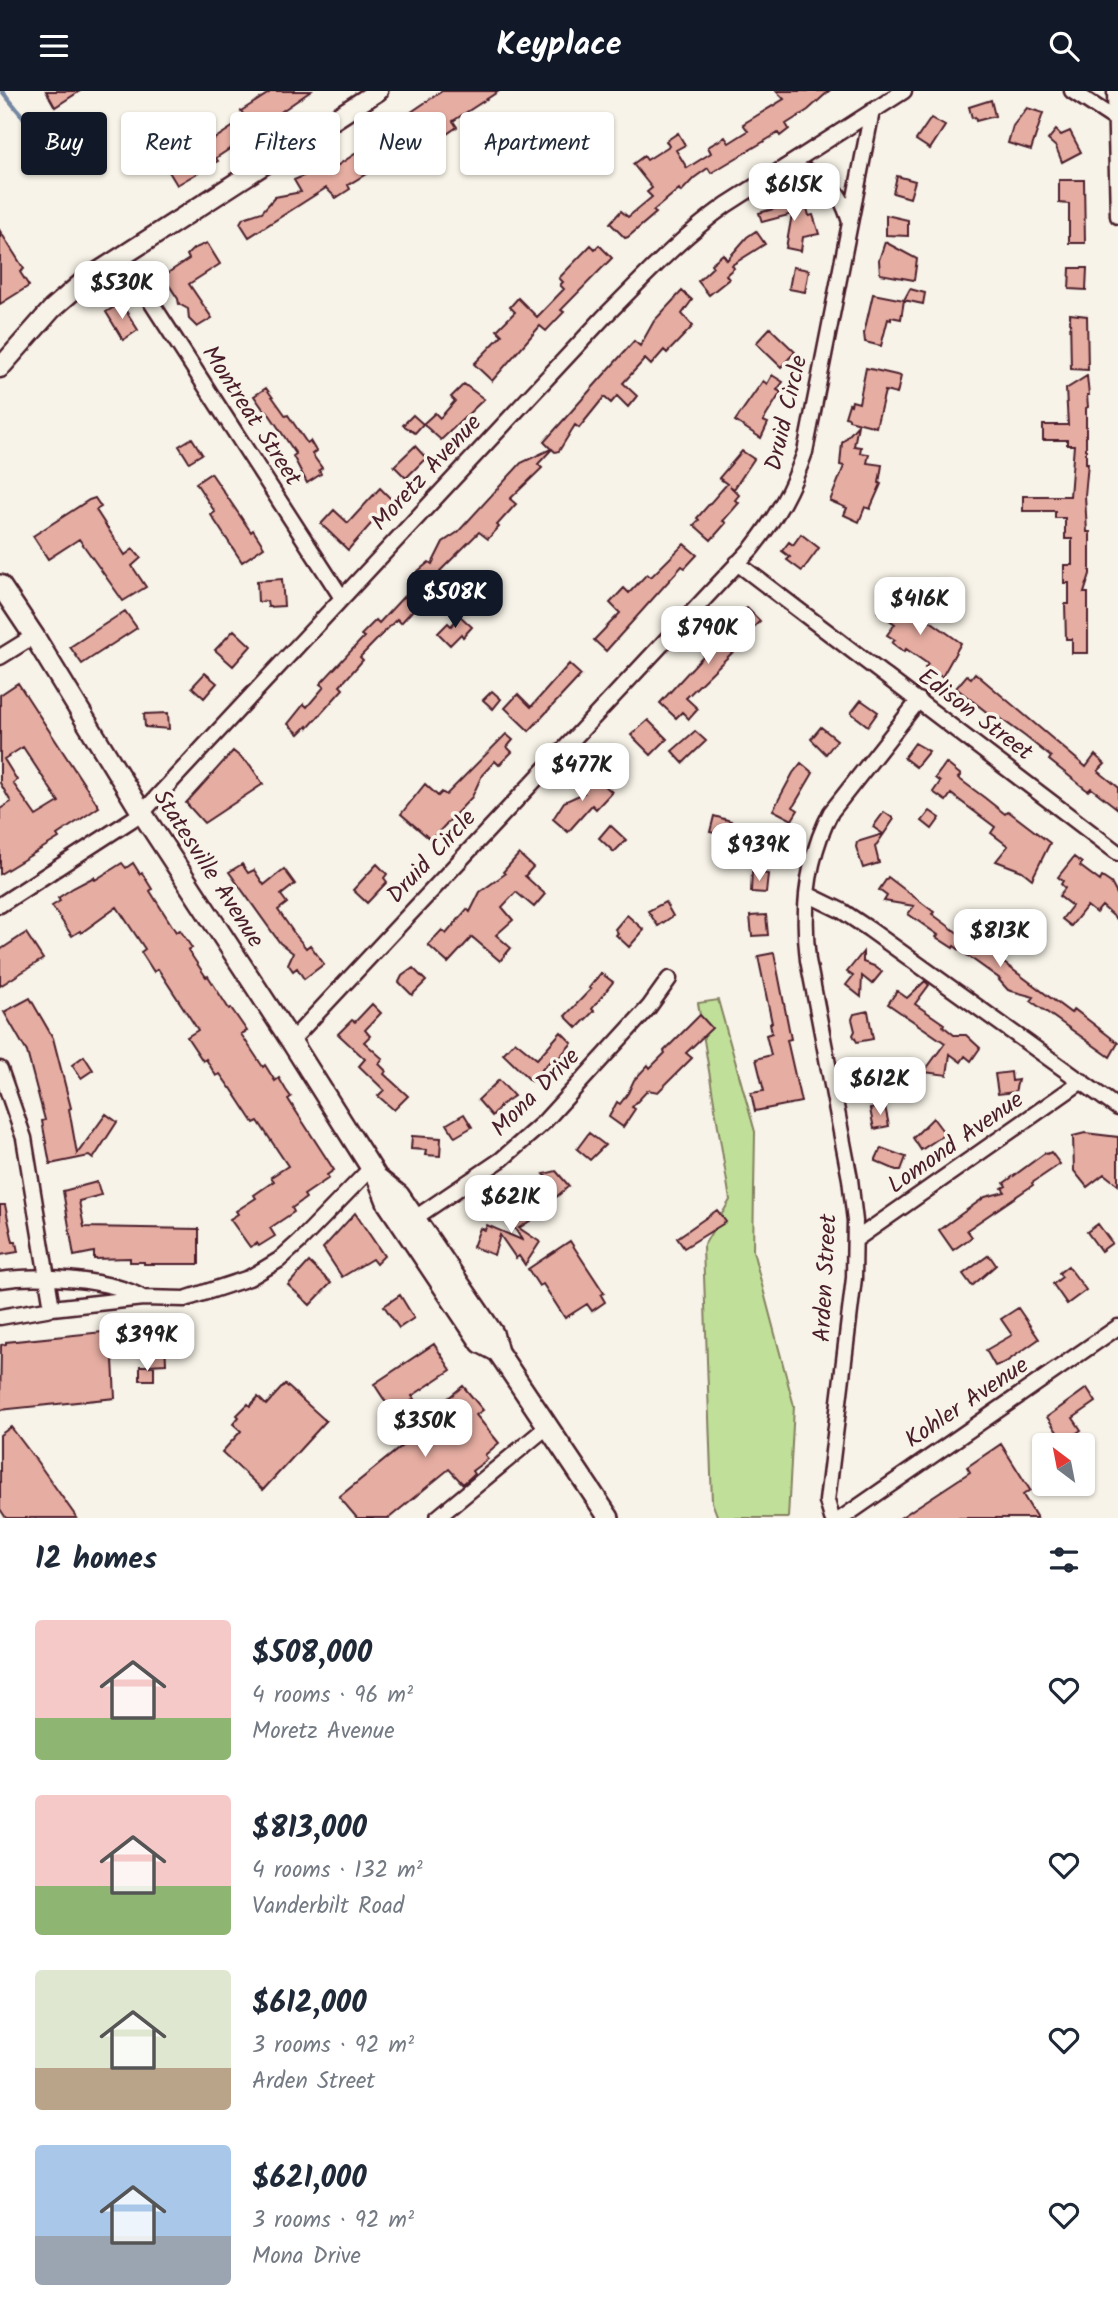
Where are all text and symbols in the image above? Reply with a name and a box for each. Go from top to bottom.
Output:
text: Keyplace [497,20,621,71]
icon: menu [35,27,73,65]
icon: search [1045,27,1083,65]
chip: Buy [21,112,107,175]
chip: Rent [121,112,216,175]
chip: Filters [230,112,340,175]
chip: New [354,112,446,175]
chip: Apartment [460,112,614,175]
pin: $615K [745,163,843,223]
text: $615K [765,168,823,204]
pin: $530K [73,261,171,321]
text: $530K [90,266,154,302]
street label: Montreat Street [191,338,312,495]
street label: Druid Circle [755,351,819,475]
street label: Moretz Avenue [362,405,492,541]
pin: $508K [406,571,504,630]
text: $508K [423,575,487,611]
pin: $416K [871,577,969,637]
text: $416K [890,582,950,618]
pin: $790K [659,607,757,666]
text: $790K [677,611,739,647]
street label: Edison Street [909,658,1042,772]
pin: $477K [533,743,631,803]
text: $477K [551,748,613,784]
street label: Statesville Avenue [142,782,274,956]
street label: Druid Circle [378,801,487,913]
pin: $939K [710,823,808,883]
text: $939K [727,828,791,864]
pin: $813K [951,909,1049,969]
text: $813K [970,914,1030,950]
street label: Mona Drive [482,1039,590,1147]
pin: $612K [831,1058,929,1117]
text: $612K [850,1062,910,1098]
street label: Lomond Avenue [880,1081,1032,1205]
pin: $621K [462,1175,560,1235]
text: $621K [481,1180,541,1216]
street label: Arden Street [803,1212,849,1343]
pin: $399K [98,1313,196,1373]
text: $399K [115,1318,179,1354]
street label: Kohler Avenue [897,1347,1037,1459]
pin: $350K [376,1399,474,1459]
text: $350K [393,1404,457,1440]
north arrow [1032,1433,1096,1496]
map controls [1032,1433,1095,1496]
text: 12 homes [35,1536,157,1584]
icon: filters [1045,1541,1083,1579]
text: $508,000 [252,1630,372,1678]
icon: home [91,1648,175,1732]
icon: heart [1045,1671,1083,1709]
text: 4 rooms · 96 m² [252,1678,413,1714]
text: Moretz Avenue [252,1714,395,1750]
text: $813,000 [252,1805,367,1853]
icon: home [91,1823,175,1907]
icon: heart [1045,1846,1083,1884]
text: 4 rooms · 132 m² [252,1853,423,1889]
text: Vanderbilt Road [252,1889,404,1925]
text: $612,000 [252,1980,367,2028]
icon: home [91,1998,175,2082]
icon: heart [1045,2021,1083,2059]
text: 3 rooms · 92 m² [252,2028,414,2064]
text: Arden Street [252,2064,375,2100]
text: $621,000 [252,2155,367,2203]
icon: home [91,2173,175,2257]
icon: heart [1045,2196,1083,2234]
text: 3 rooms · 92 m² [252,2203,414,2239]
text: Mona Drive [252,2239,361,2275]

